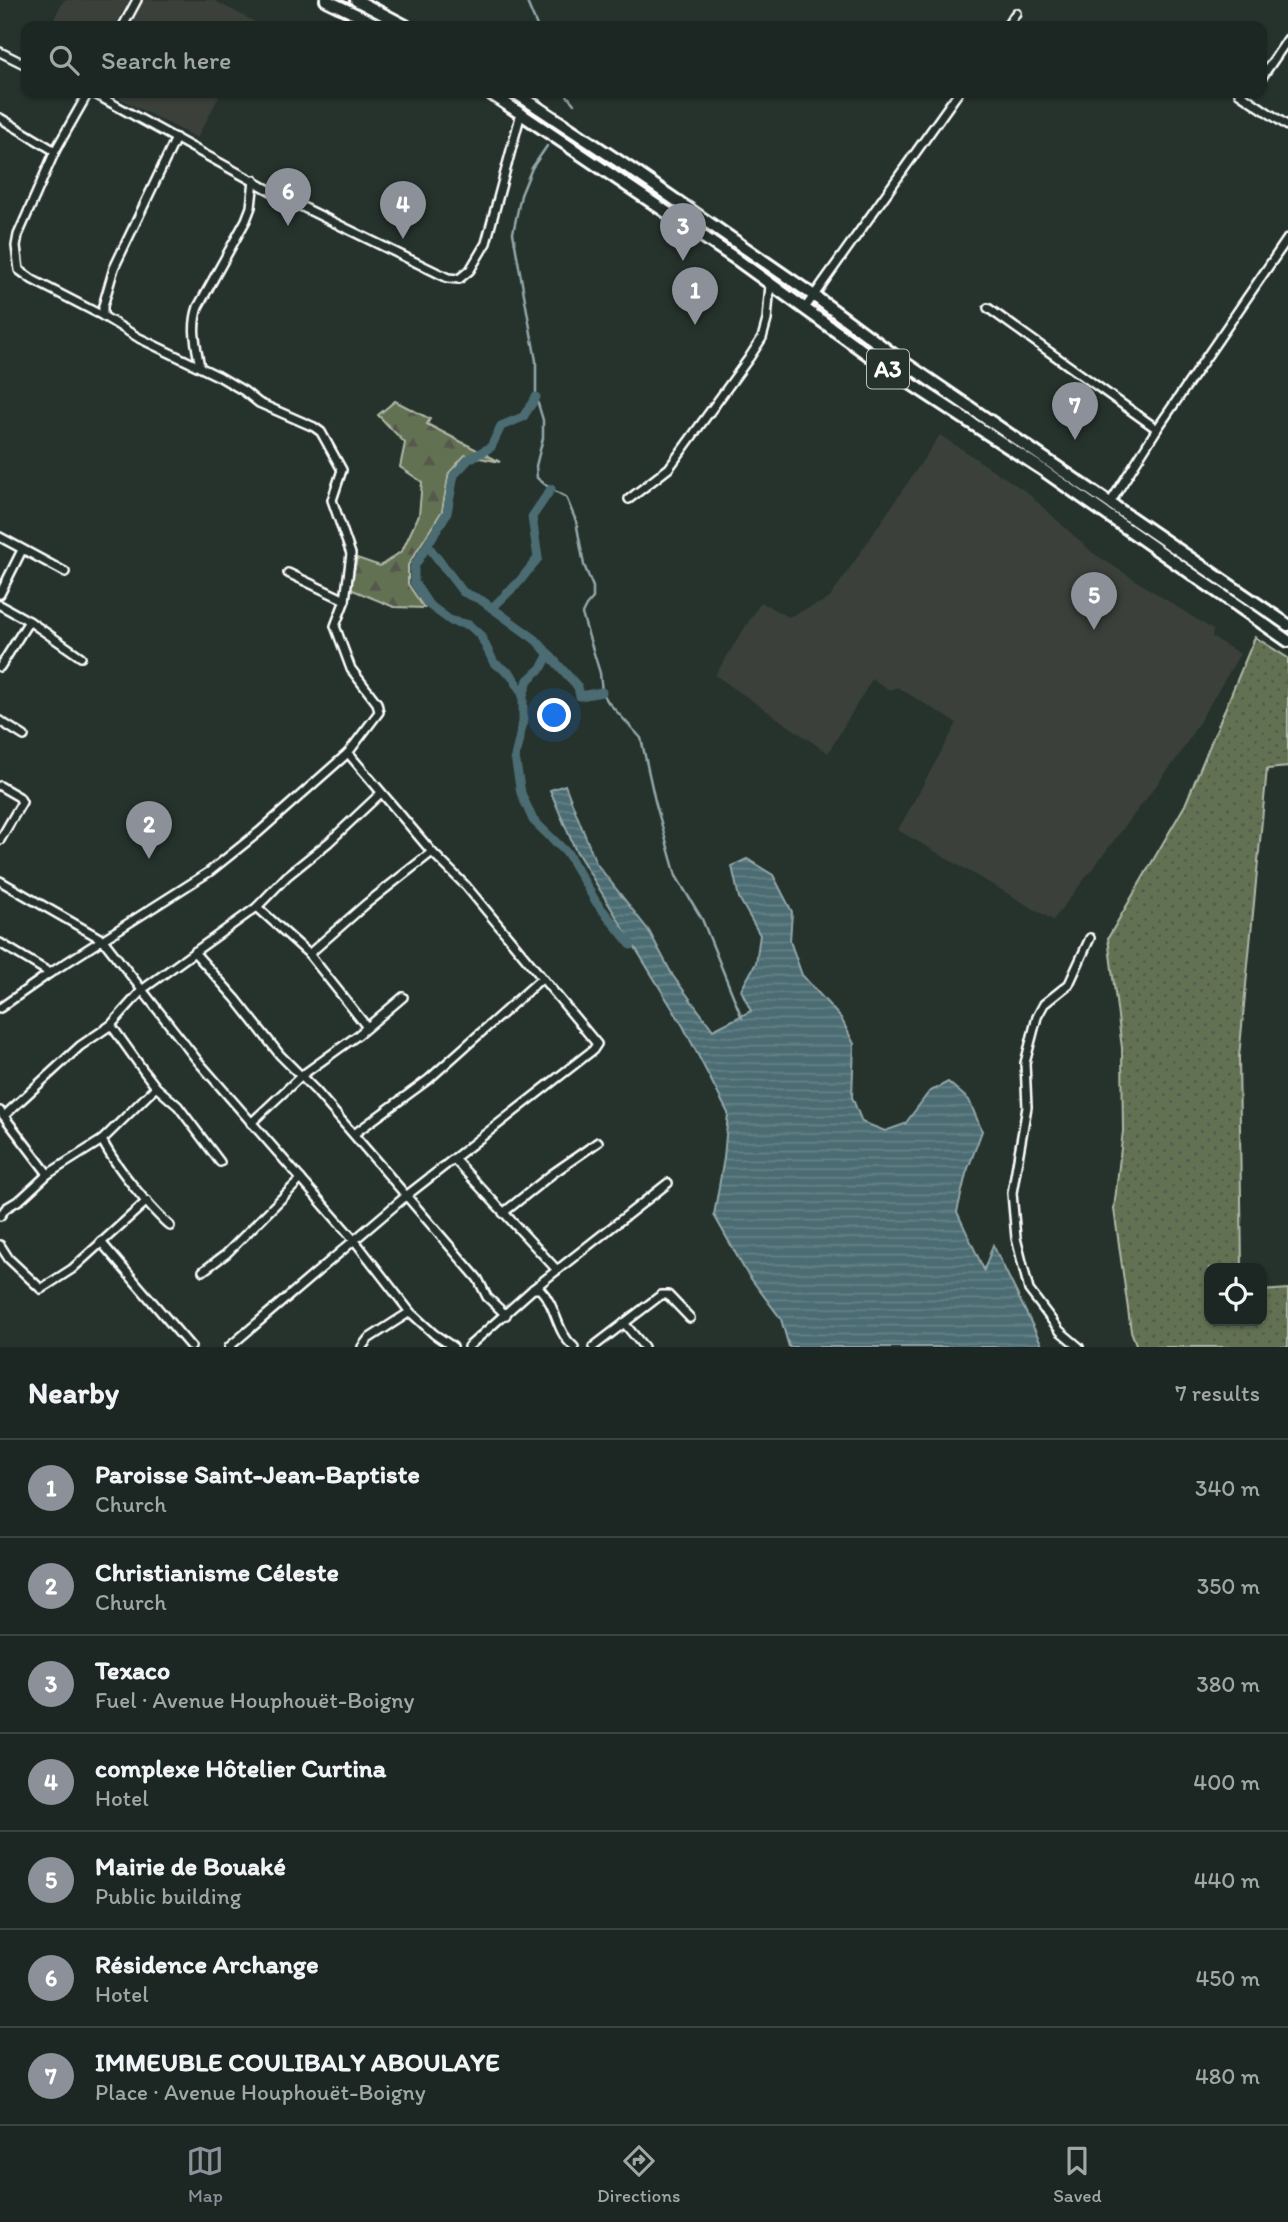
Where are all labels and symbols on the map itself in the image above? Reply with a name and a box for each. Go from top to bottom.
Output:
pin: 6 [265,168,311,226]
pin: 4 [380,181,426,239]
pin: 3 [660,203,706,261]
pin: 1 [672,267,718,325]
road number: A3 [867,350,909,388]
pin: 7 [1052,382,1098,440]
pin: 5 [1071,572,1117,630]
your location [537,698,571,732]
pin: 2 [126,801,172,859]

